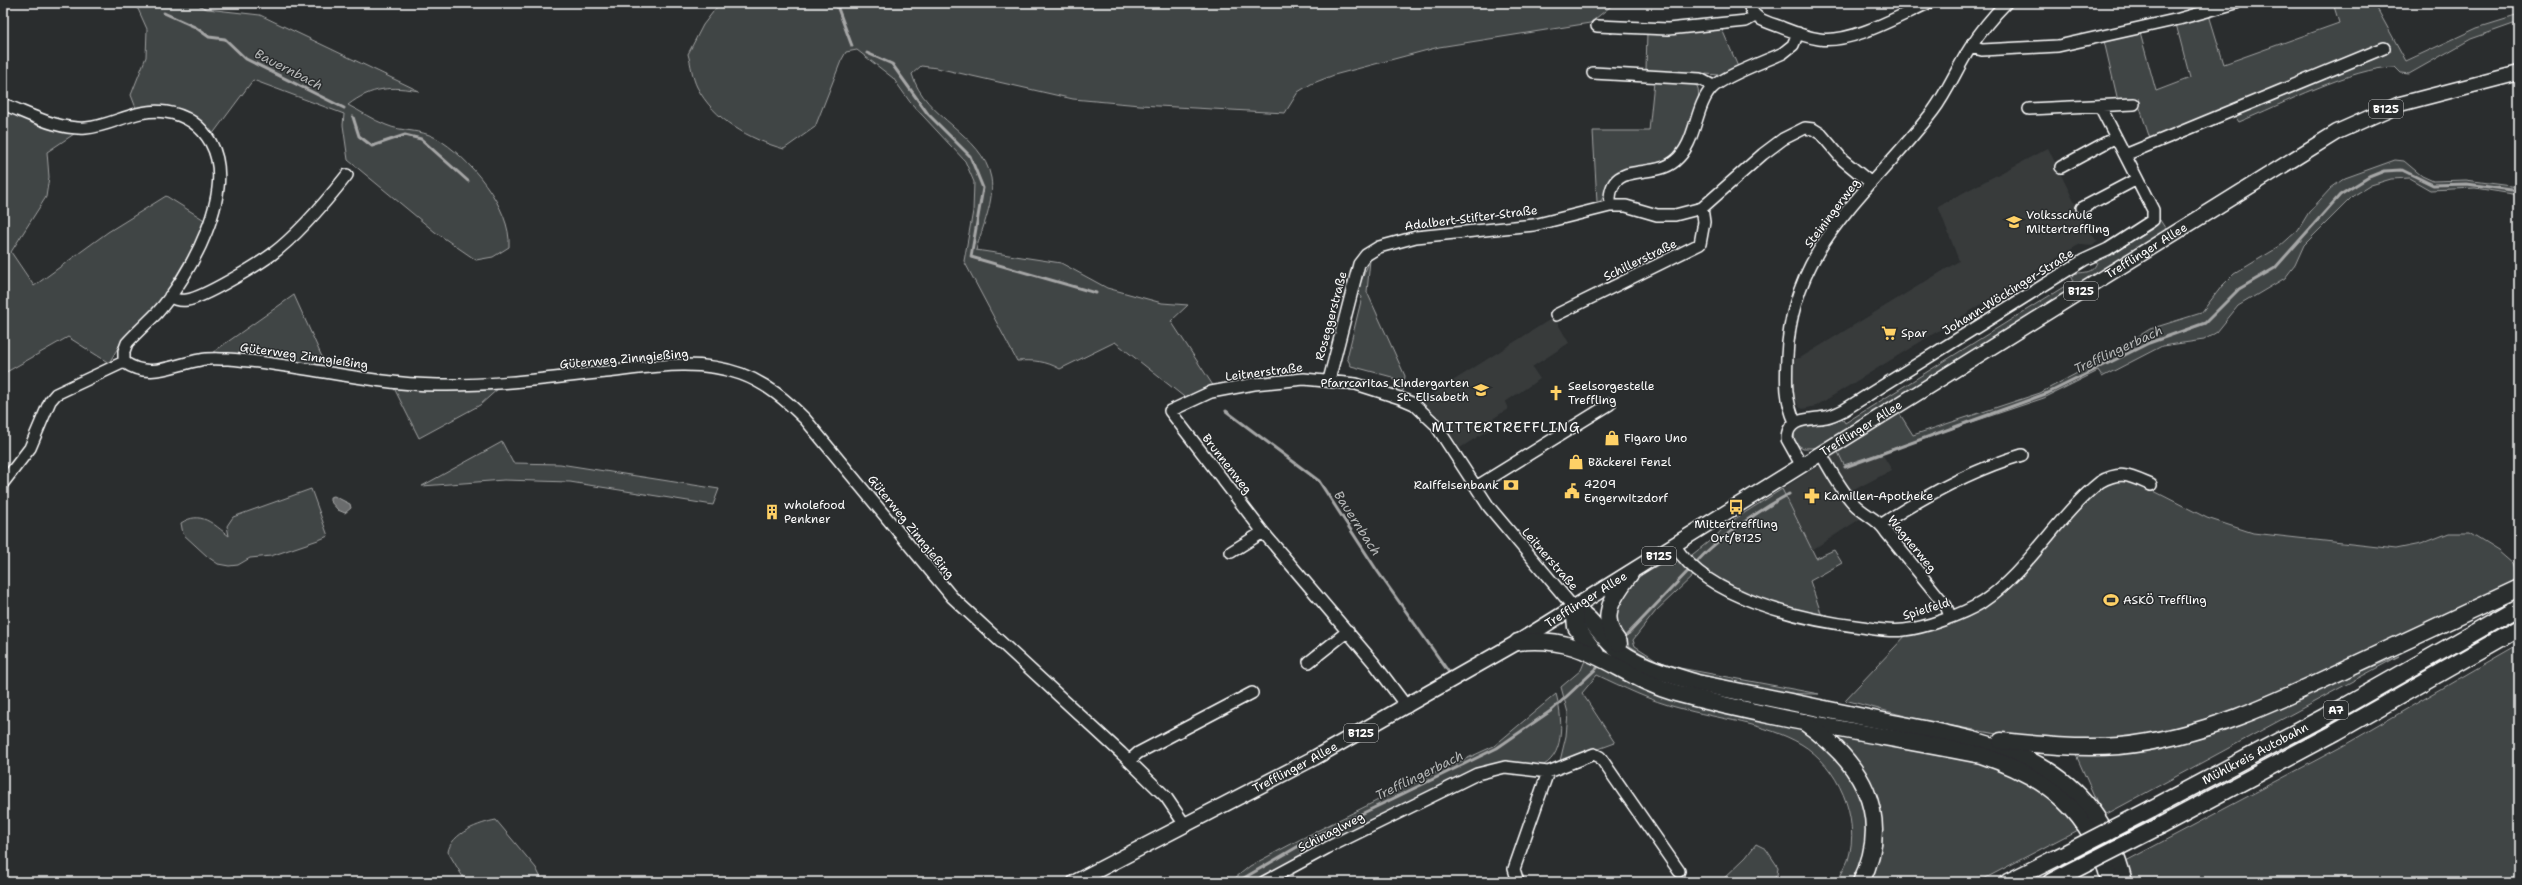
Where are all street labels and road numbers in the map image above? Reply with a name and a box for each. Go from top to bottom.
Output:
road number: B125 [2369,100,2403,118]
street label: Steiningerweg [1801,175,1863,251]
street label: Adalbert-Stifter-Straße [1404,202,1539,234]
street label: Trefflinger Allee [2102,219,2191,282]
street label: Schillerstraße [1601,235,1679,285]
street label: Johann-Wöckinger-Straße [1939,245,2077,339]
street label: Roseggerstraße [1311,270,1351,362]
road number: B125 [2064,282,2098,300]
street label: Güterweg Zinngießing [239,339,369,373]
street label: Güterweg Zinngießing [559,345,689,373]
street label: Leitnerstraße [1224,359,1304,385]
street label: Trefflinger Allee [1817,397,1905,460]
street label: Brunnenweg [1199,431,1255,497]
street label: Güterweg Zinngießing [864,472,958,582]
street label: Wagnerweg [1884,512,1940,576]
street label: Leitnerstraße [1518,524,1582,594]
road number: B125 [1642,547,1676,565]
street label: Trefflinger Allee [1542,568,1630,631]
street label: Spielfeld [1901,594,1952,624]
road number: A7 [2324,701,2348,719]
street label: Mühlkreis Autobahn [2199,719,2311,788]
road number: B125 [1344,724,1378,742]
street label: Trefflinger Allee [1250,738,1341,797]
street label: Schinaglweg [1295,808,1367,856]

